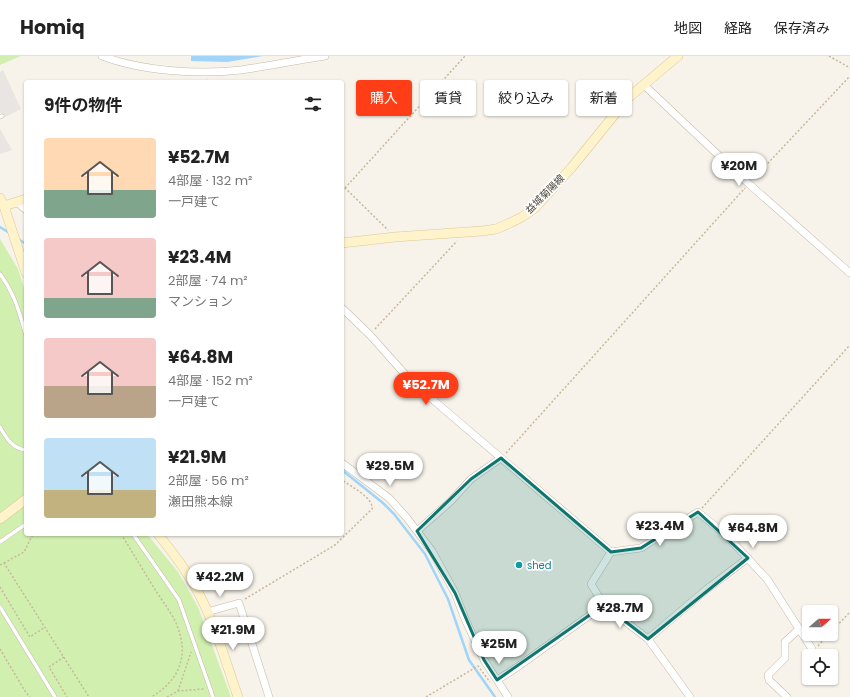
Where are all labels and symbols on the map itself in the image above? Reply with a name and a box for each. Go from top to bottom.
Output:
pin: ¥20M [715,153,763,187]
street label: 益城菊陽線 [522,171,568,217]
pin: ¥52.7M [393,372,459,406]
pin: ¥29.5M [357,453,423,487]
pin: ¥23.4M [627,513,693,547]
pin: ¥64.8M [720,515,786,549]
place label: shed [527,558,552,573]
marker: shed [514,560,524,570]
pin: ¥42.2M [187,564,253,598]
pin: ¥28.7M [587,595,653,629]
north arrow [802,605,838,641]
pin: ¥21.9M [200,617,266,651]
pin: ¥25M [475,631,523,665]

